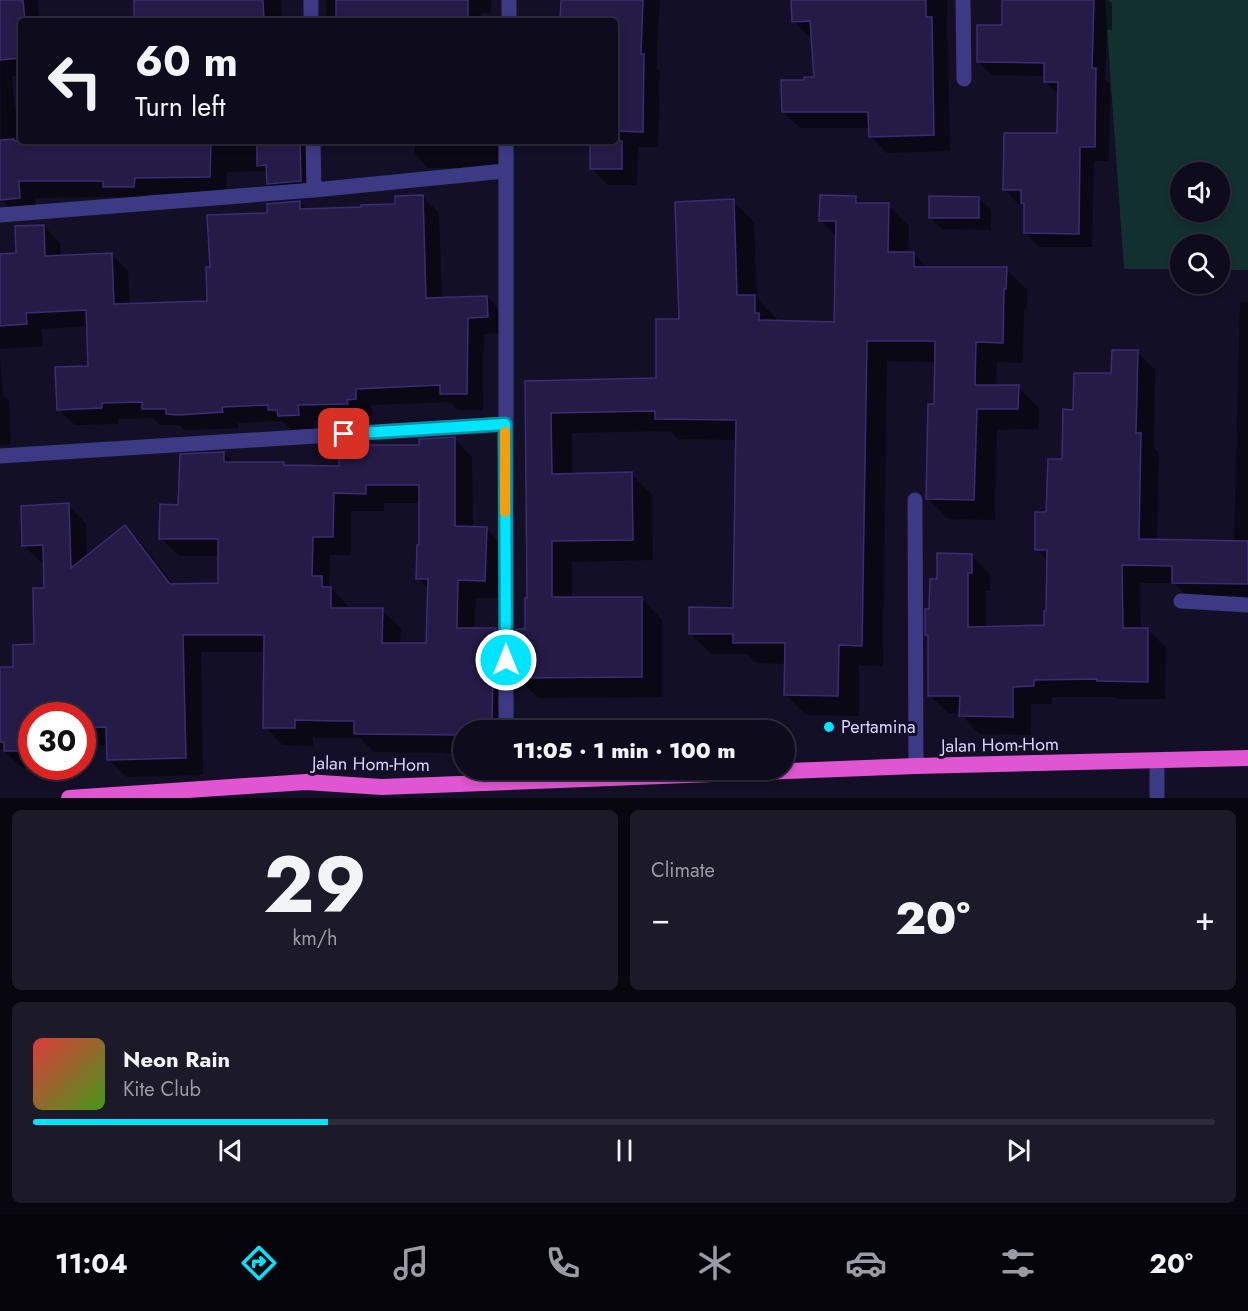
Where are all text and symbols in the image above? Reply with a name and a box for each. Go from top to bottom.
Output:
text: 60 m [135,31,238,92]
icon: left [36,42,114,120]
text: Turn left [135,87,225,126]
map controls [1170,162,1230,294]
button: sound [1170,162,1230,222]
button: search [1170,234,1230,294]
pin [318,408,369,459]
icon: arrive [327,417,360,450]
position arrow [474,628,538,692]
speed limit sign: 30 [18,702,96,780]
place label: Pertamina [841,714,916,740]
marker: Pertamina [822,720,836,734]
street label: Jalan Hom-Hom [939,731,1059,759]
text: 11:05 · 1 min · 100 m [512,734,736,766]
street label: Jalan Hom-Hom [310,750,430,778]
text: 29 [263,829,367,941]
text: Climate [651,856,715,885]
text: 20° [895,886,970,951]
text: − [651,895,670,942]
text: + [1195,895,1215,942]
text: km/h [292,924,338,953]
text: Neon Rain [123,1043,230,1075]
text: Kite Club [123,1075,201,1104]
icon: previous [214,1134,247,1167]
icon: pause [608,1134,641,1167]
icon: next [1002,1134,1035,1167]
icon: directions [238,1242,280,1284]
icon: music [390,1242,432,1284]
icon: phone [542,1242,584,1284]
icon: climate [694,1242,736,1284]
icon: car [845,1242,887,1284]
icon: filters [997,1242,1039,1284]
text: 11:04 [55,1244,128,1283]
text: 20° [1149,1244,1193,1283]

